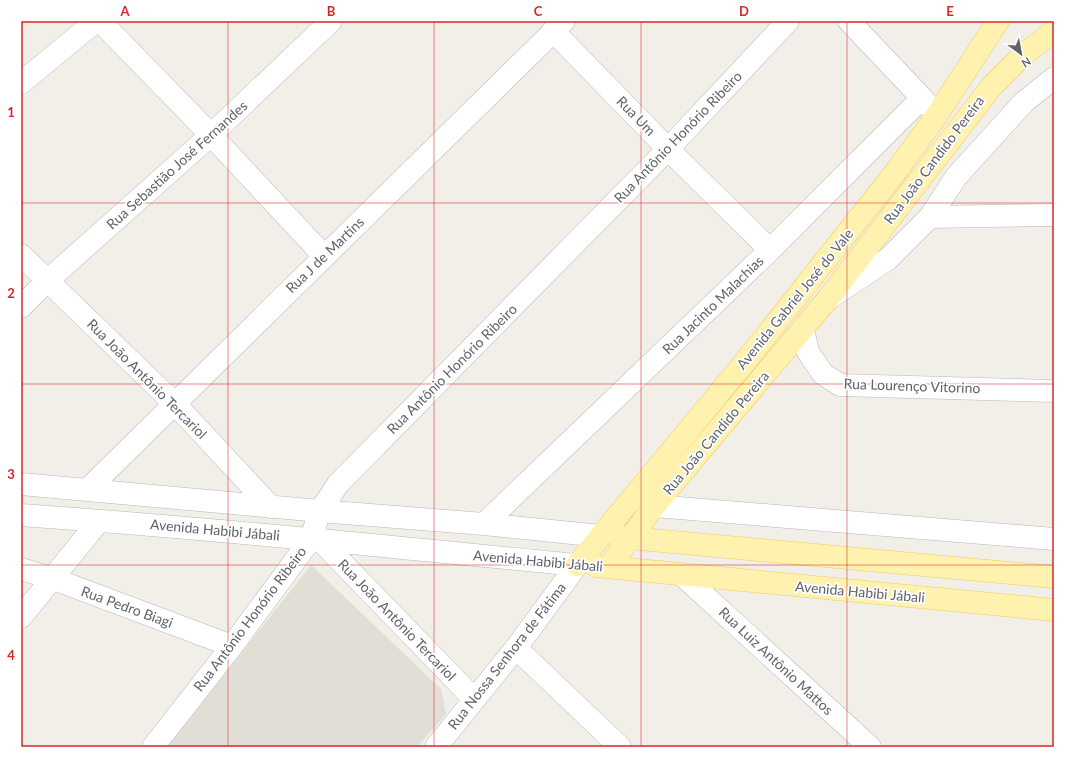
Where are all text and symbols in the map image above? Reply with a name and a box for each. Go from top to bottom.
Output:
text: A [119,3,130,19]
text: B [327,3,336,19]
text: C [534,3,543,19]
text: D [739,3,749,19]
text: E [946,3,954,19]
north arrow [1001,34,1041,74]
text: N [1020,55,1034,71]
street label: Rua Antônio Honório Ribeiro [610,67,745,206]
street label: Rua Um [613,92,659,139]
street label: Rua João Candido Pereira [880,92,987,227]
street label: Rua Sebastião José Fernandes [103,97,251,232]
text: 1 [7,104,15,120]
street label: Rua J de Martins [282,213,367,296]
street label: Avenida Gabriel José do Vale [733,225,857,372]
street label: Rua Jacinto Malachias [658,252,767,357]
text: 2 [7,285,15,301]
street label: Rua Antônio Honório Ribeiro [383,300,520,437]
street label: Rua João Antônio Tercariol [84,315,211,442]
street label: Rua João Candido Pereira [659,367,772,498]
street label: Rua Lourenço Vitorino [843,375,981,396]
text: 3 [7,466,15,482]
street label: Avenida Habibi Jábali [150,515,281,544]
street label: Rua Antônio Honório Ribeiro [190,543,310,694]
street label: Avenida Habibi Jábali [473,546,604,575]
street label: Rua João Antônio Tercariol [335,555,460,684]
street label: Avenida Habibi Jábali [795,577,926,606]
street label: Rua Nossa Senhora de Fátima [444,579,569,732]
street label: Rua Pedro Biagi [79,582,175,631]
street label: Rua Luiz Antônio Mattos [716,603,837,718]
text: 4 [7,647,15,663]

